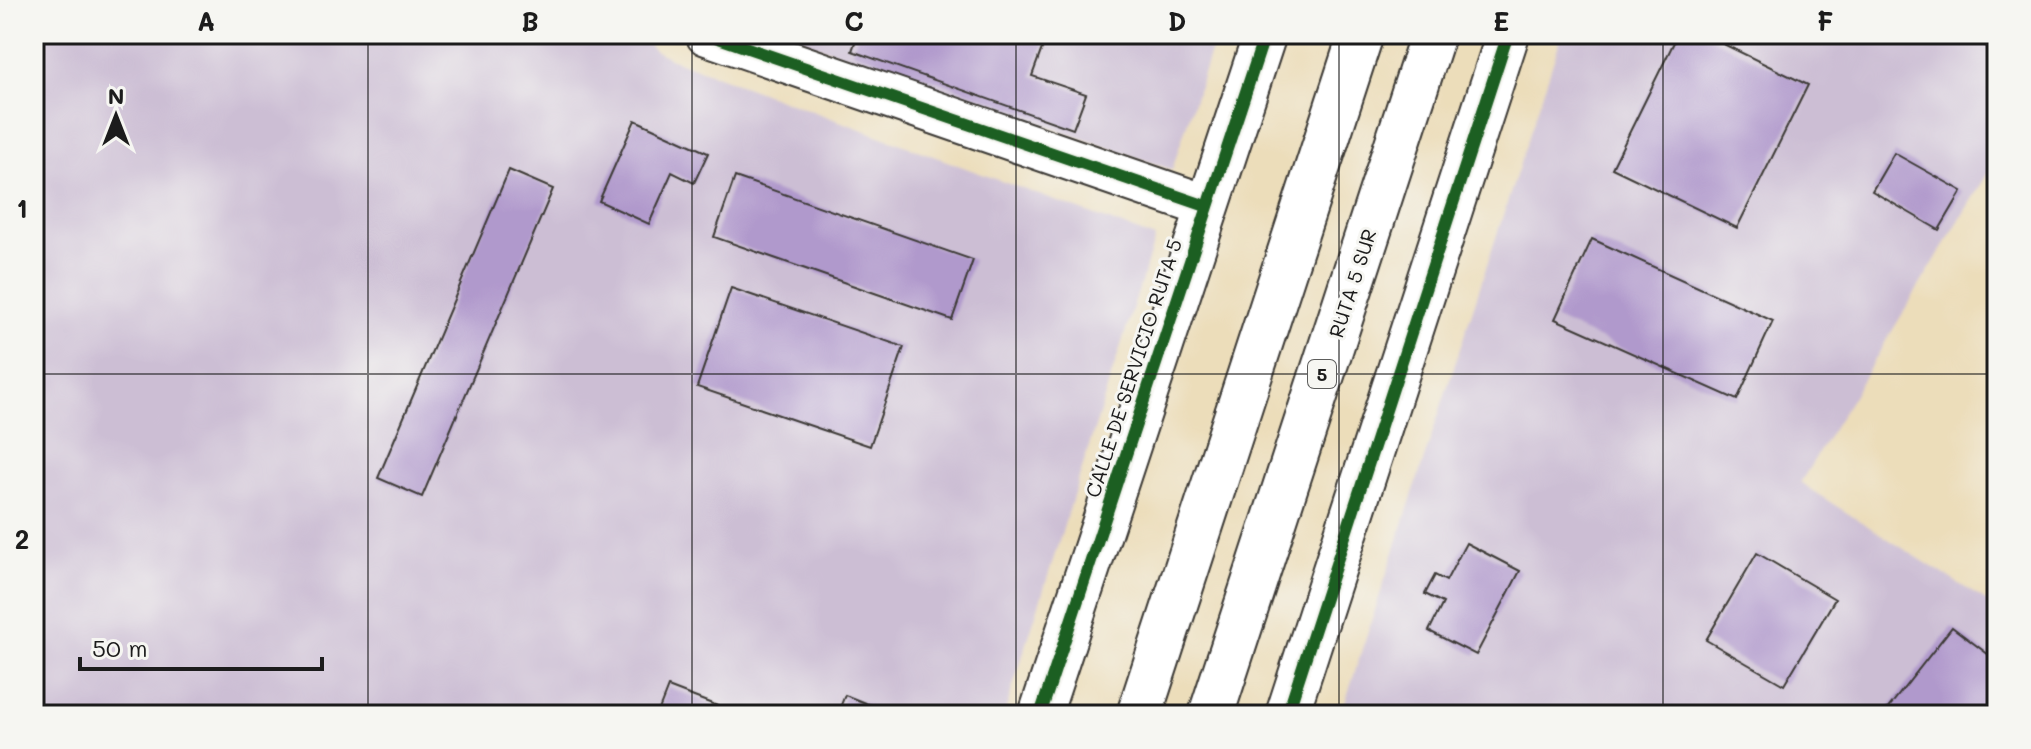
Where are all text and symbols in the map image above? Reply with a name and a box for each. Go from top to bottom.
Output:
text: A [197,4,215,38]
text: B [521,4,539,38]
text: C [844,4,864,38]
text: D [1168,4,1186,38]
text: E [1493,4,1509,38]
text: F [1817,4,1833,38]
north arrow [76,76,156,156]
text: N [108,81,124,110]
text: 1 [16,191,28,225]
street label: RUTA 5 SUR [1322,225,1382,341]
street label: CALLE DE SERVICIO RUTA 5 [1079,235,1187,501]
road number: 5 [1308,360,1336,388]
text: 2 [15,522,29,556]
scale bar [80,621,322,671]
text: 50 m [92,632,148,663]

